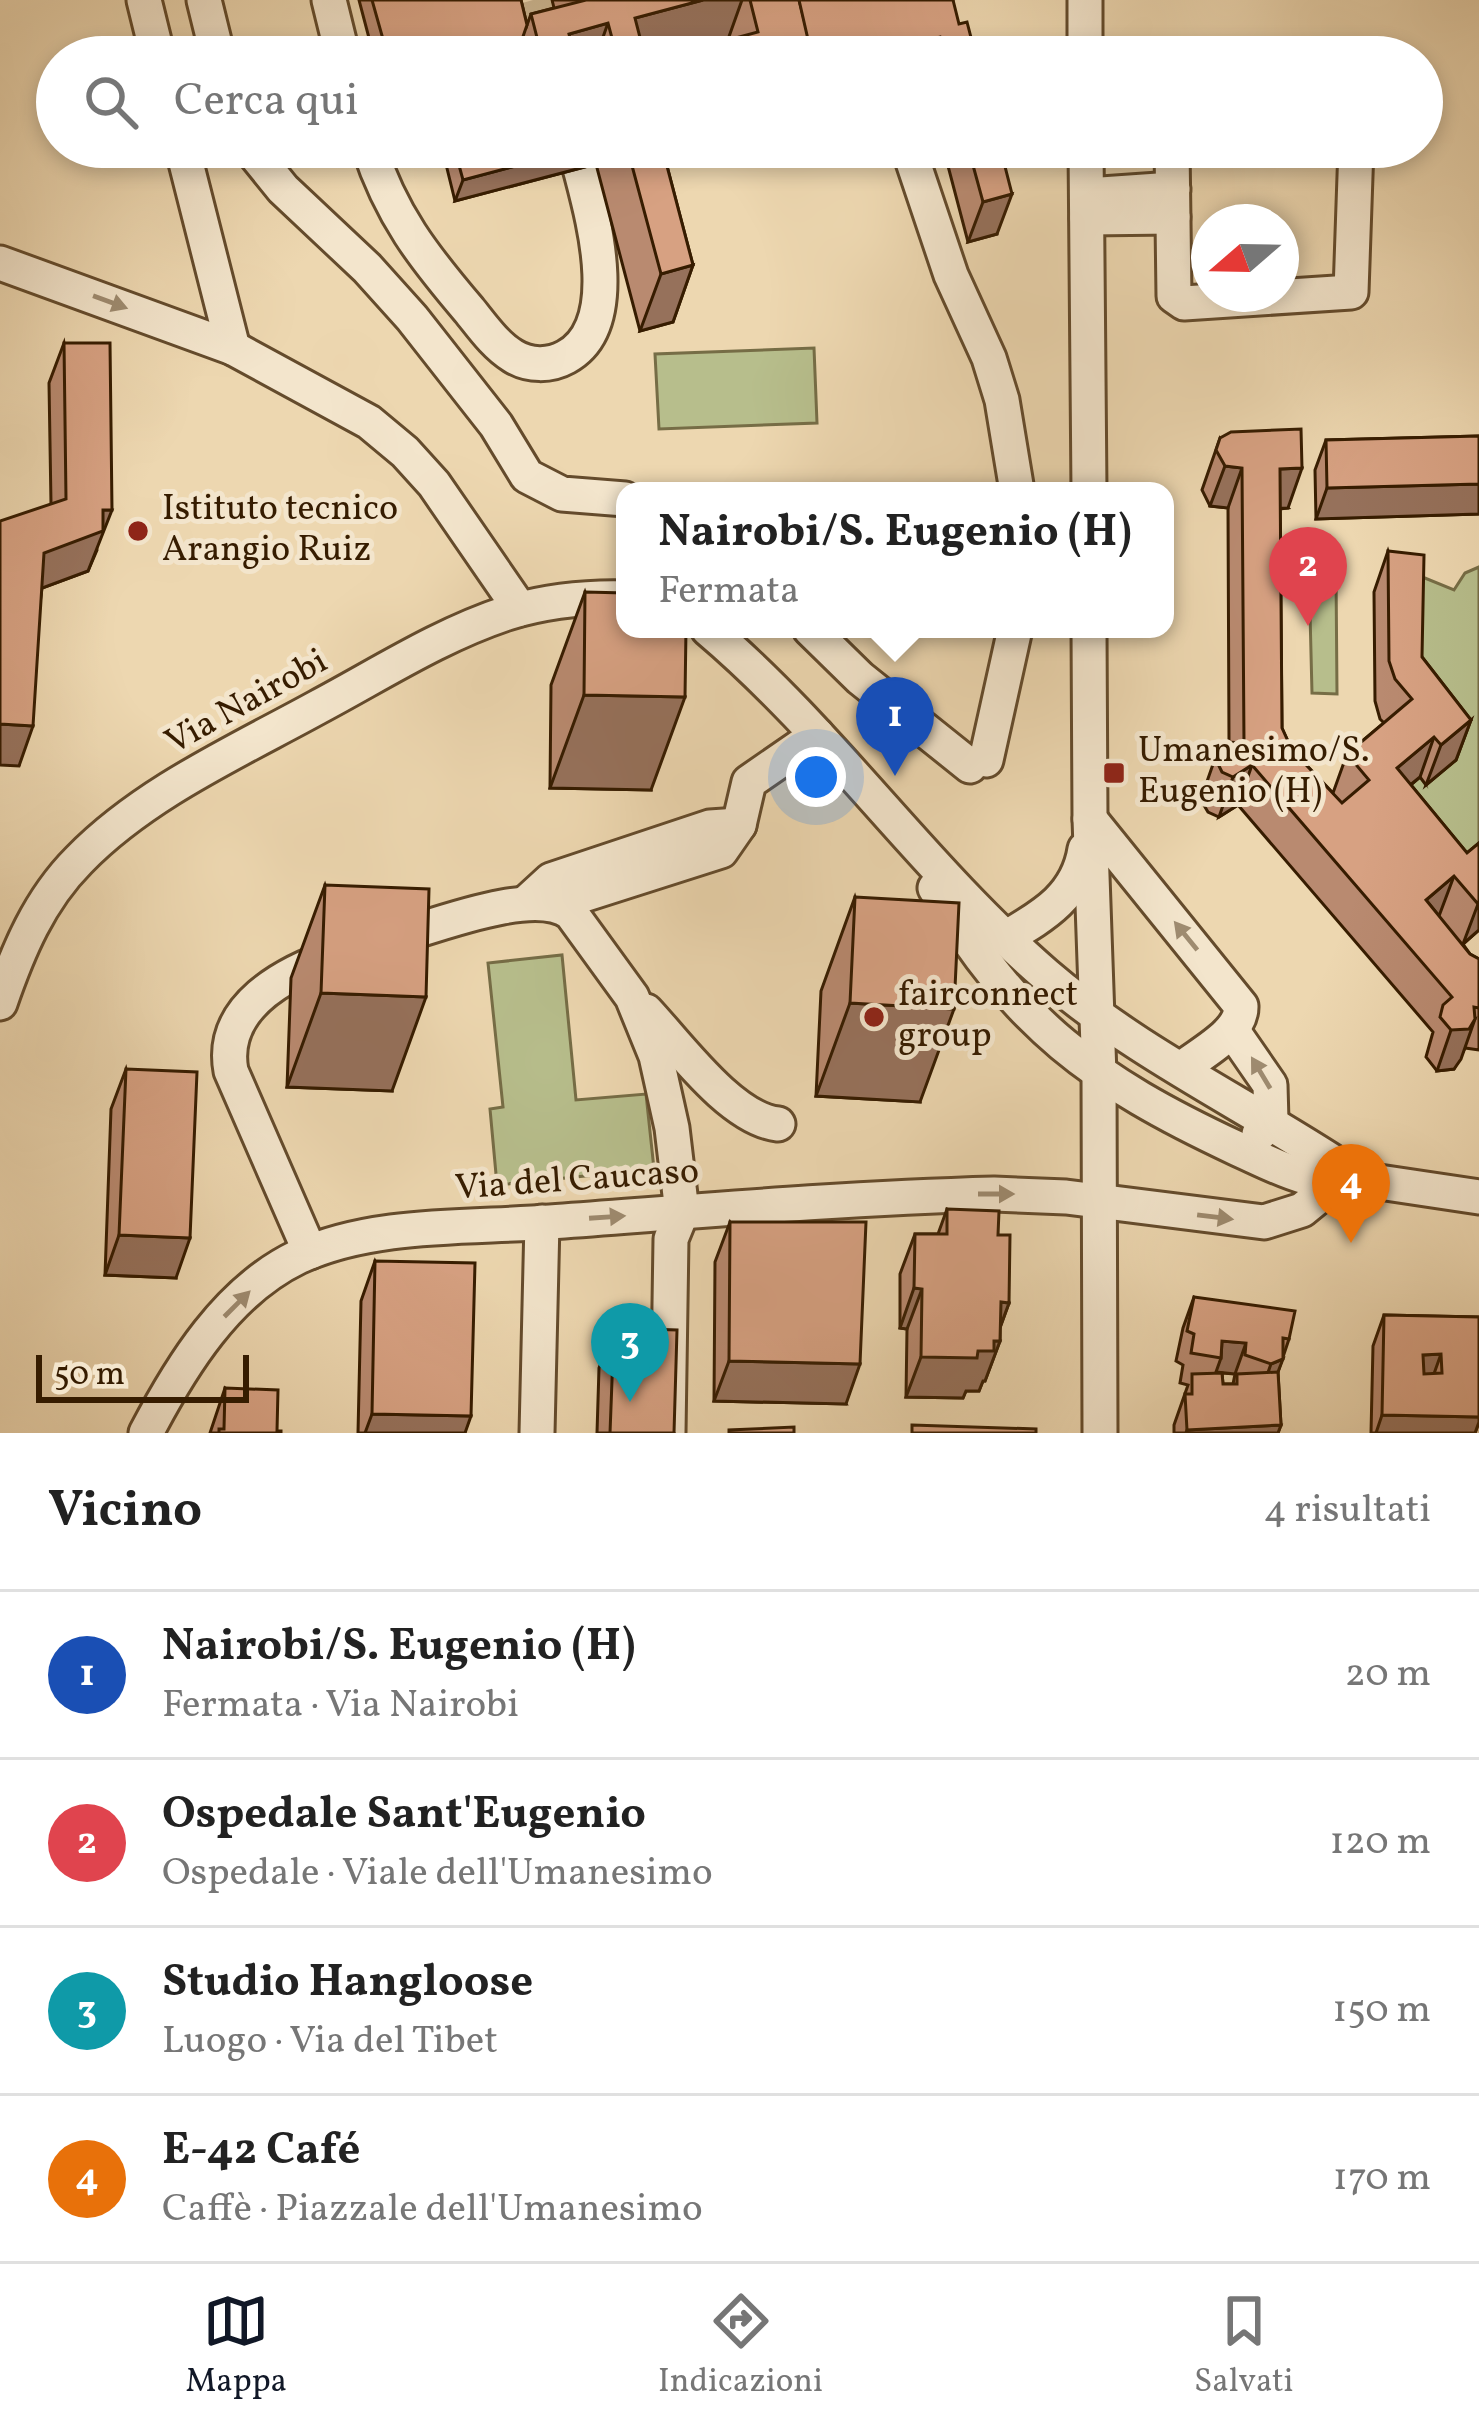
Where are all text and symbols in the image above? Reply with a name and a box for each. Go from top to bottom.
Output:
search box [36,36,1443,168]
icon: search [78,69,144,135]
text: Cerca qui [174,71,359,134]
north arrow [1191,204,1299,312]
one-way arrow [92,294,128,313]
popup [616,482,1174,638]
place label: Istituto tecnico Arangio Ruiz [162,485,398,576]
text: Nairobi/S. Eugenio (H) [658,502,1132,565]
marker: Istituto tecnico Arangio Ruiz [125,518,151,544]
pin: 2 [1269,527,1347,626]
text: Fermata [658,565,799,619]
street label: Via Nairobi [157,638,337,768]
pin: 1 [856,677,934,776]
place label: Umanesimo/S. Eugenio (H) [1138,727,1369,818]
your location [786,747,846,807]
marker: Umanesimo/S. Eugenio (H) [1101,760,1127,786]
one-way arrow [1173,921,1199,951]
place label: fairconnect group [898,971,1078,1062]
marker: fairconnect group [861,1004,887,1030]
one-way arrow [1250,1056,1272,1089]
pin: 4 [1312,1144,1390,1243]
street label: Via del Caucaso [453,1148,701,1214]
one-way arrow [978,1184,1016,1204]
one-way arrow [1197,1207,1235,1226]
one-way arrow [589,1208,626,1227]
one-way arrow [222,1290,251,1318]
pin: 3 [591,1303,669,1402]
scale bar [36,1349,249,1402]
text: 50 m [54,1353,125,1399]
text: Vicino [48,1476,202,1547]
text: 4 risultati [1264,1484,1431,1538]
text: Nairobi/S. Eugenio (H) [162,1616,636,1679]
text: 1 [79,1648,95,1702]
text: 20 m [1345,1648,1431,1702]
text: Fermata · Via Nairobi [162,1679,519,1733]
text: Ospedale Sant'Eugenio [162,1784,646,1847]
text: 2 [77,1816,97,1870]
text: 120 m [1330,1816,1431,1870]
text: Ospedale · Viale dell'Umanesimo [162,1847,713,1901]
text: Studio Hangloose [162,1952,533,2015]
text: 3 [77,1984,97,2038]
text: 150 m [1332,1984,1431,2038]
text: Luogo · Via del Tibet [162,2015,498,2069]
text: E-42 Café [162,2120,360,2183]
text: 4 [75,2152,99,2206]
text: 170 m [1333,2152,1431,2206]
text: Caffè · Piazzale dell'Umanesimo [162,2183,703,2237]
tab: Mappa [186,2288,287,2406]
tab: Indicazioni [658,2288,823,2406]
tab: Salvati [1194,2288,1293,2406]

